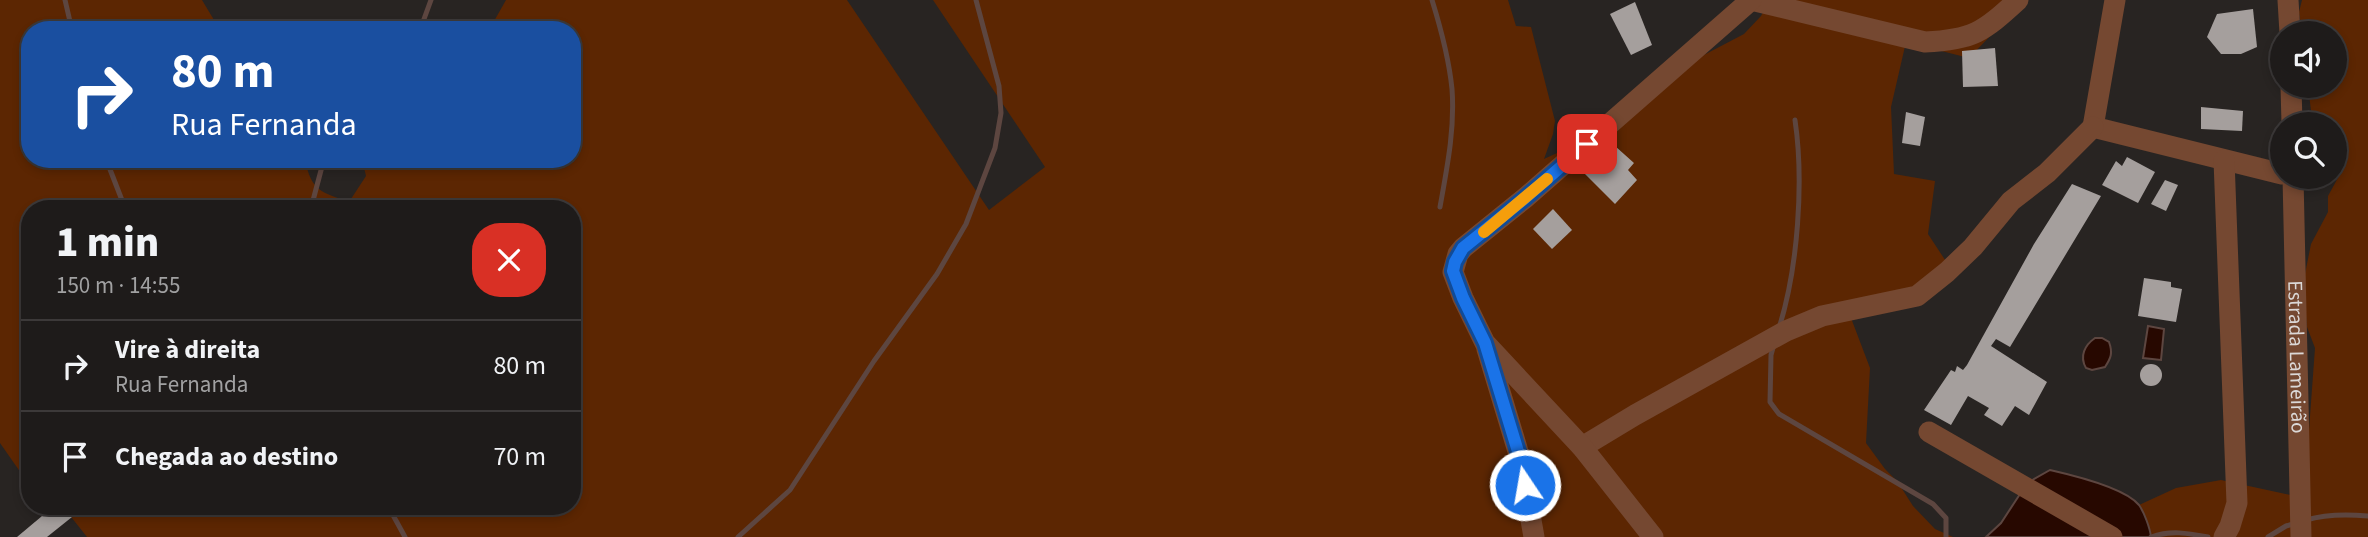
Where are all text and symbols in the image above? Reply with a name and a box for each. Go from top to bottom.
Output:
map controls [2270,21,2347,189]
button: sound [2270,21,2347,98]
text: 80 m [171,37,275,107]
icon: right [56,49,147,140]
text: Rua Fernanda [171,102,357,148]
button: search [2270,112,2347,189]
pin [1557,114,1617,174]
icon: arrive [1568,125,1606,163]
text: 1 min [56,213,159,273]
button: close [472,223,546,297]
text: 150 m · 14:55 [56,269,180,302]
street label: Estrada Lameirão [2280,280,2314,434]
text: Vire à direita [115,331,260,368]
icon: right [56,347,94,385]
text: 80 m [493,347,546,384]
text: Rua Fernanda [115,368,248,401]
icon: arrive [56,438,94,476]
text: Chegada ao destino [115,438,338,475]
text: 70 m [493,438,546,475]
position arrow [1488,448,1562,522]

